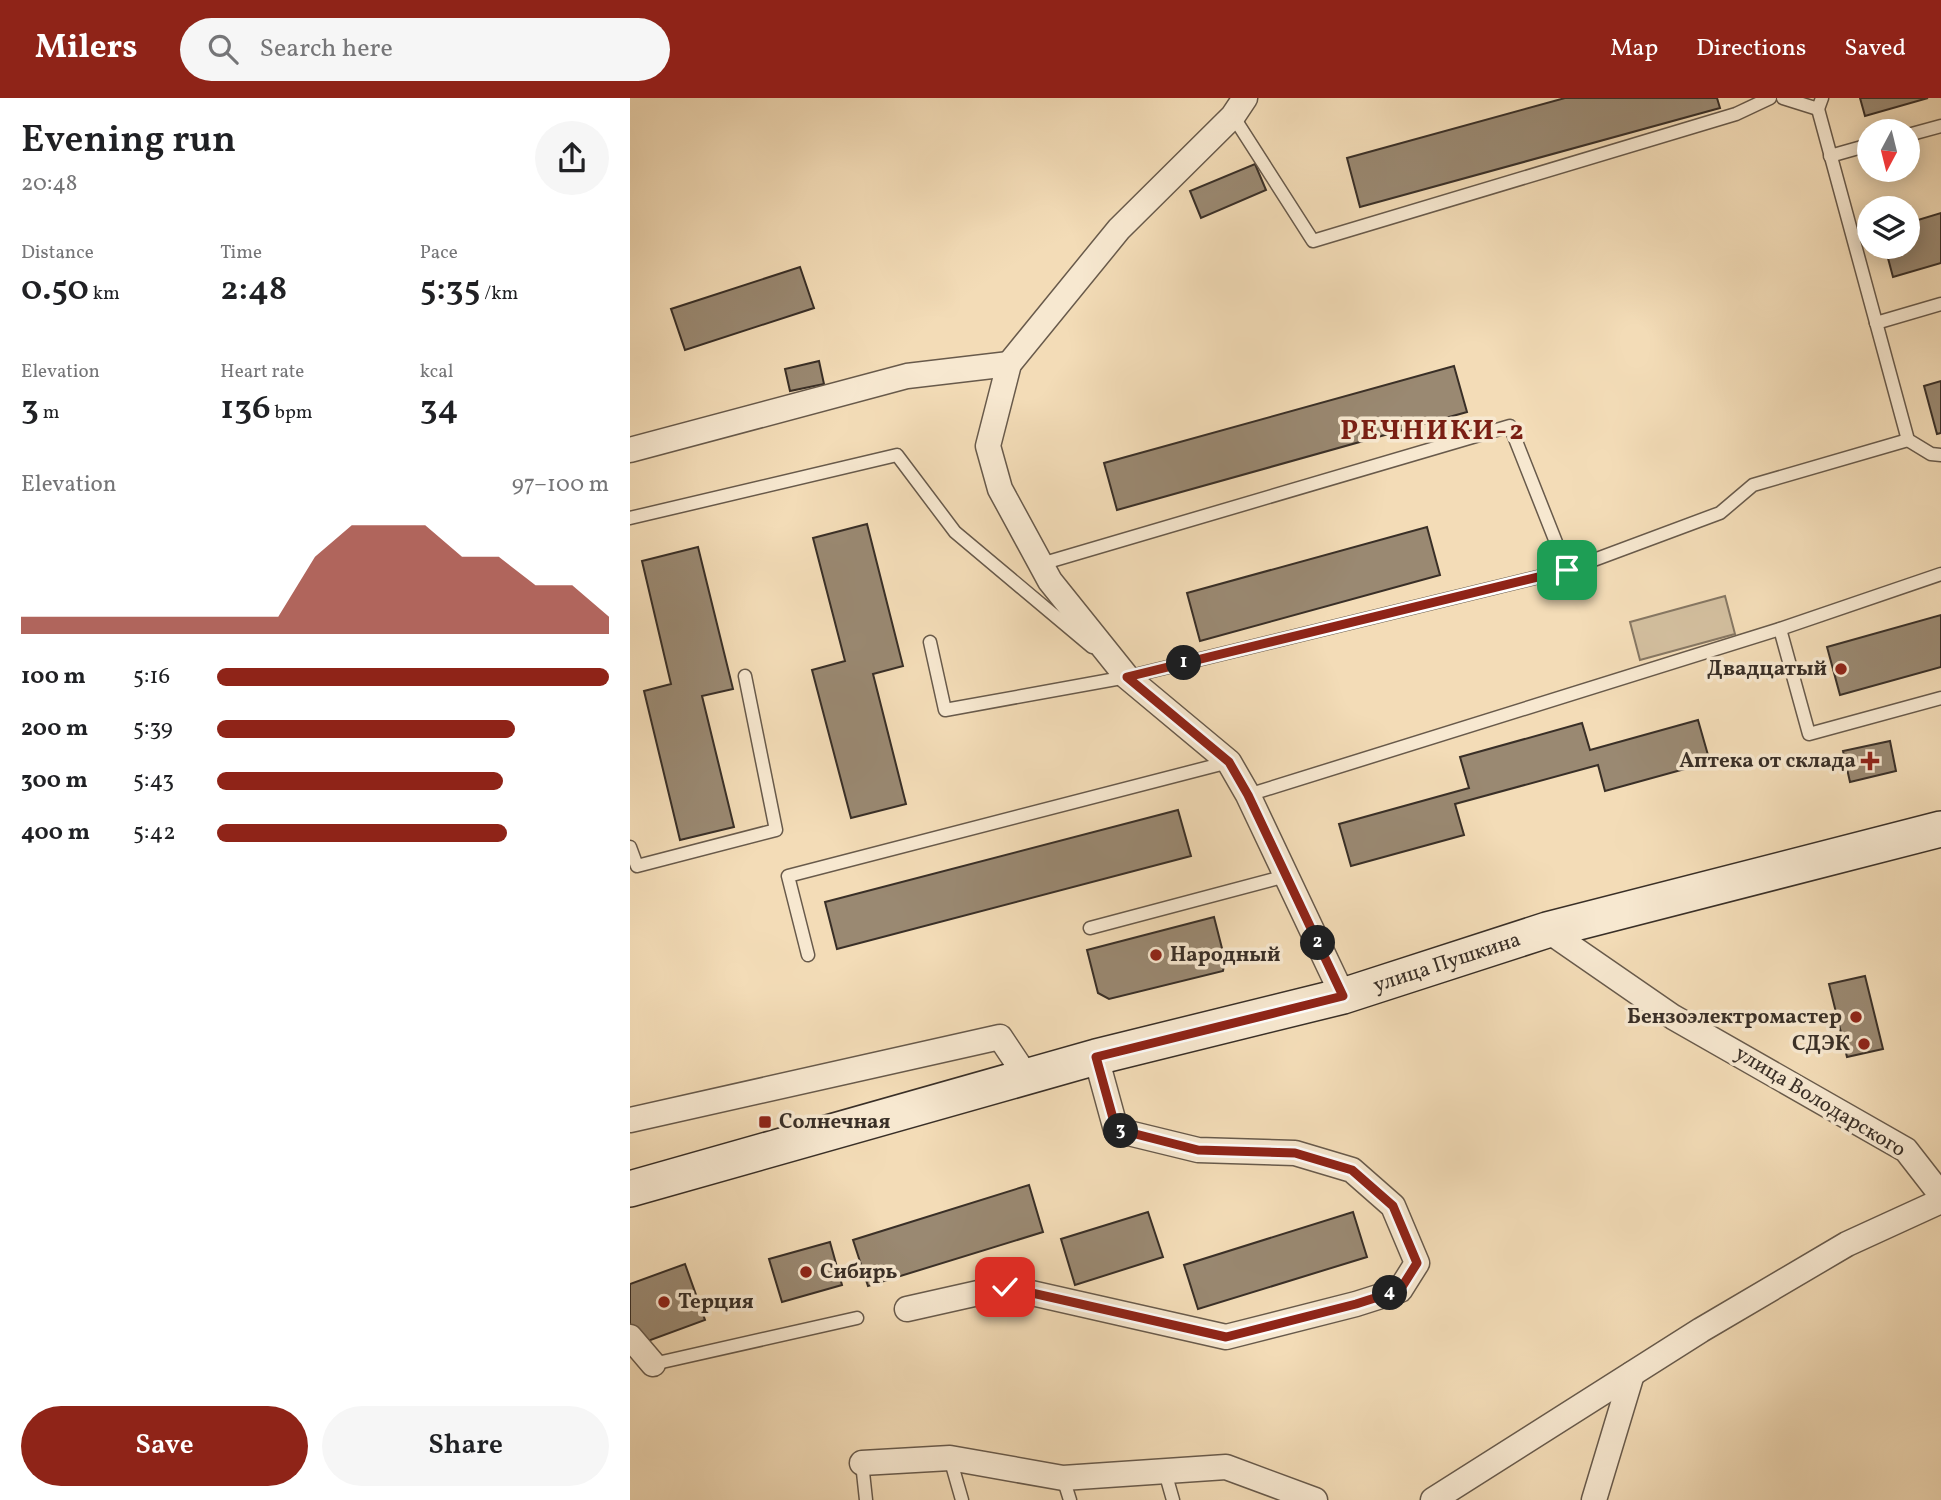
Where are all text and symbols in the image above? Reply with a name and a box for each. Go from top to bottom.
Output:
search box [180,18,670,81]
text: Milers [35,26,138,72]
icon: search [204,30,242,68]
text: Search here [260,31,393,67]
text: Map [1610,32,1658,66]
text: Directions [1696,32,1806,66]
text: Saved [1844,32,1906,66]
text: Evening run [21,115,236,168]
north arrow [1857,119,1920,182]
map controls [1857,119,1920,259]
button: share [535,121,609,195]
text: 20:48 [21,168,77,200]
button: layers [1857,196,1920,259]
text: Distance [21,240,94,266]
text: Time [220,240,262,266]
text: Pace [420,240,458,266]
text: 0.50 [21,266,89,314]
text: 2:48 [220,266,287,314]
text: 5:35 [420,266,481,314]
text: km [89,281,120,307]
text: /km [481,281,518,307]
text: Elevation [21,359,100,385]
text: Heart rate [220,359,304,385]
text: kcal [420,359,453,385]
text: 3 [21,385,39,433]
text: 136 [220,385,271,433]
text: 34 [420,385,459,433]
text: m [39,400,60,426]
text: bpm [271,400,313,426]
district label: РЕЧНИКИ-2 [1340,412,1526,451]
text: Elevation [21,469,117,501]
text: 97–100 m [512,469,609,501]
pin [1537,540,1597,600]
icon: arrive [1548,551,1586,589]
pin: 1 [1166,646,1202,680]
text: 1 [1180,649,1187,675]
place label: Двадцатый [1707,655,1827,684]
text: 100 m [21,661,86,693]
text: 5:16 [133,661,170,693]
marker: Двадцатый [1833,661,1849,677]
text: 200 m [21,713,88,745]
text: 5:39 [133,713,173,745]
place label: Аптека от склада [1679,747,1856,776]
marker: Аптека от склада [1862,753,1878,769]
text: 300 m [21,765,88,797]
text: 5:43 [133,765,174,797]
text: 400 m [21,817,90,849]
text: 5:42 [133,817,176,849]
street label: улица Пушкина [1369,925,1525,1001]
pin: 2 [1300,926,1336,960]
text: 2 [1313,929,1322,955]
place label: Народный [1170,941,1280,970]
marker: Народный [1148,947,1164,963]
place label: Бензоэлектромастер [1627,1003,1842,1032]
marker: Бензоэлектромастер [1848,1009,1864,1025]
place label: СДЭК [1792,1030,1850,1059]
marker: СДЭК [1856,1036,1872,1052]
street label: улица Володарского [1729,1039,1911,1165]
place label: Солнечная [779,1108,891,1137]
marker: Солнечная [757,1114,773,1130]
pin: 3 [1104,1114,1138,1148]
text: 3 [1116,1117,1125,1143]
pin [975,1257,1035,1317]
place label: Сибирь [820,1258,897,1287]
marker: Сибирь [798,1264,814,1280]
icon: check [986,1268,1024,1306]
pin: 4 [1372,1276,1408,1310]
text: 4 [1384,1279,1395,1305]
place label: Терция [678,1288,754,1317]
marker: Терция [656,1294,672,1310]
button: Save [21,1406,308,1486]
button: Share [322,1406,609,1486]

